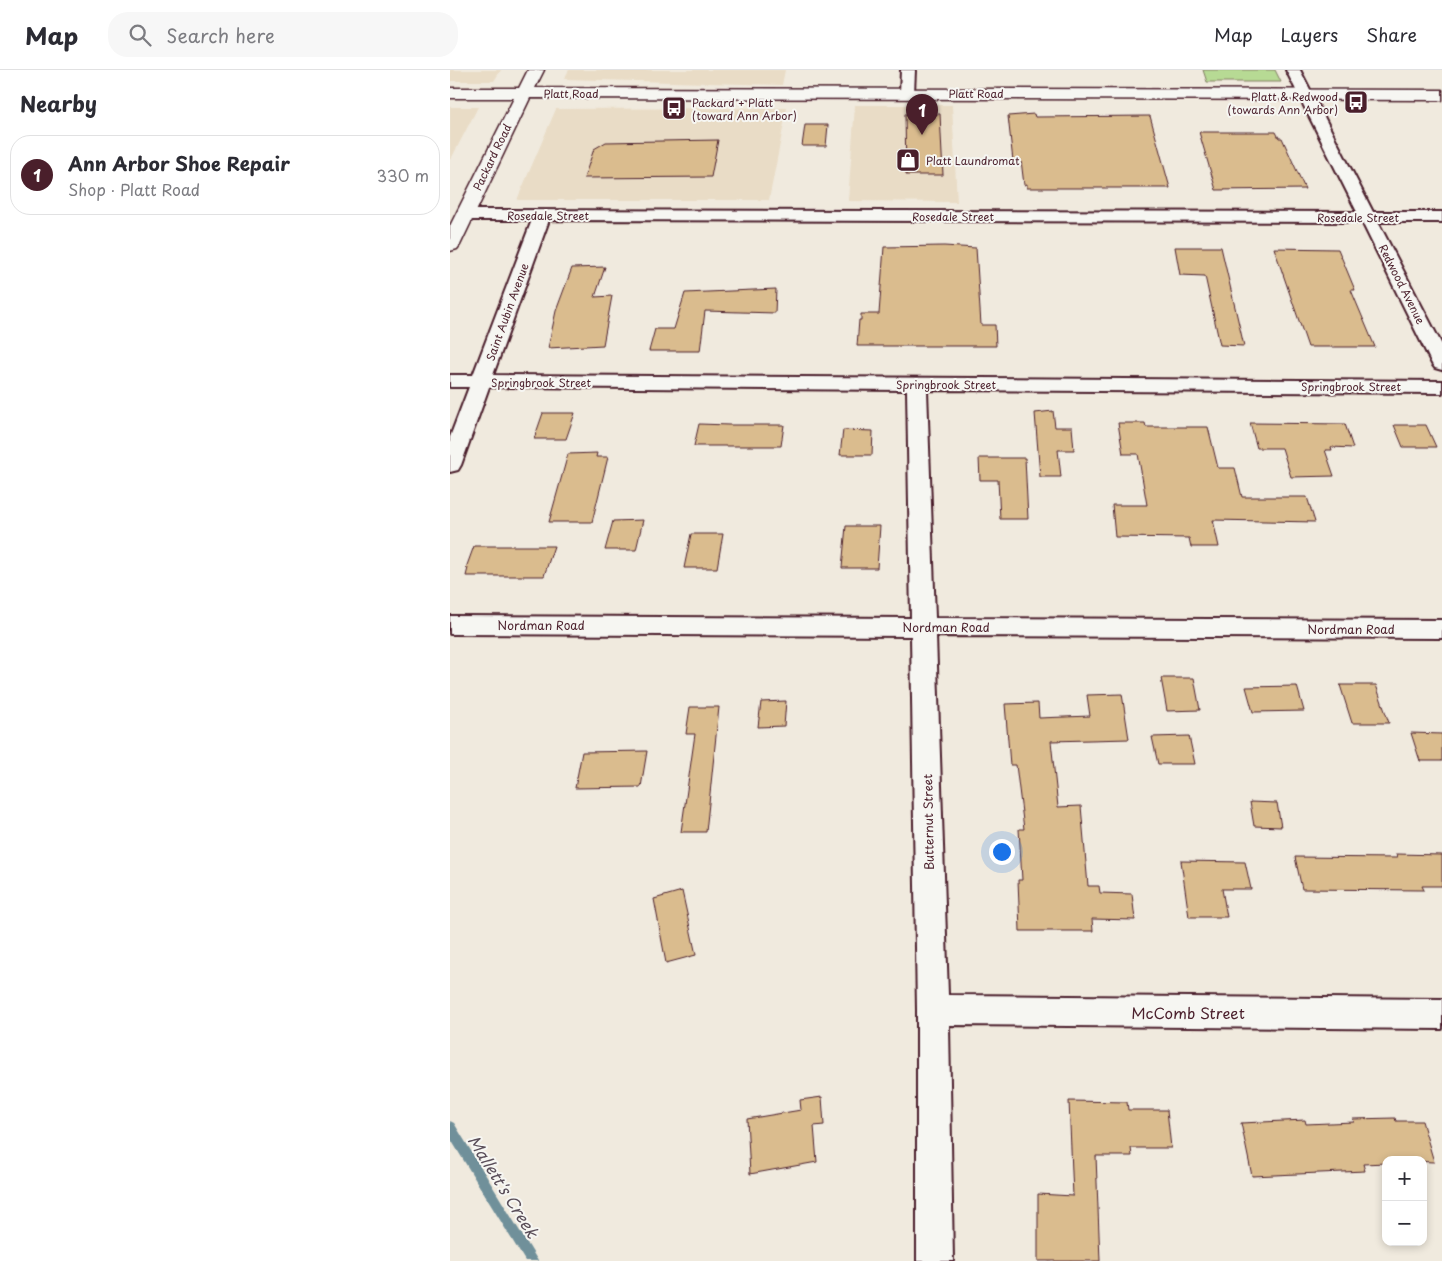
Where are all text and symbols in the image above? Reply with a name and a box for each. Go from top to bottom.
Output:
search box [108,12,458,57]
text: Map [25,17,78,53]
icon: search [126,21,154,49]
text: Search here [166,21,275,49]
text: Map [1214,21,1253,48]
text: Layers [1281,21,1338,48]
text: Share [1366,21,1417,48]
street label: Platt Road [543,85,599,102]
street label: Platt Road [948,85,1004,102]
text: Nearby [20,87,97,119]
place label: Platt & Redwood (towards Ann Arbor) [1227,88,1338,118]
bus stop icon: Platt & Redwood (towards Ann Arbor) [1343,89,1369,115]
place label: Packard + Platt (toward Ann Arbor) [692,94,797,124]
pin: 1 [906,94,938,135]
bus stop icon: Packard + Platt (toward Ann Arbor) [661,95,687,121]
street label: Packard Road [469,120,516,193]
shop icon: Platt Laundromat [895,147,921,173]
text: Ann Arbor Shoe Repair [68,149,290,177]
place label: Platt Laundromat [926,152,1020,169]
text: 1 [33,163,41,187]
text: 330 m [376,163,429,187]
text: Shop · Platt Road [68,177,200,201]
street label: Rosedale Street [507,207,590,224]
street label: Rosedale Street [912,208,995,225]
street label: Rosedale Street [1317,209,1400,226]
street label: Redwood Avenue [1375,241,1429,327]
street label: Saint Aubin Avenue [481,261,533,363]
street label: Springbrook Street [491,374,591,391]
street label: Springbrook Street [896,376,996,393]
street label: Springbrook Street [1301,378,1401,395]
street label: Nordman Road [497,616,585,634]
street label: Nordman Road [902,618,990,636]
street label: Nordman Road [1307,620,1395,638]
street label: Butternut Street [918,774,938,870]
your location [989,839,1015,865]
street label: McComb Street [1131,1001,1245,1024]
water label: Mallett's Creek [463,1130,546,1243]
map controls [1382,1156,1427,1246]
button: + [1382,1156,1427,1201]
button: − [1382,1201,1427,1246]

